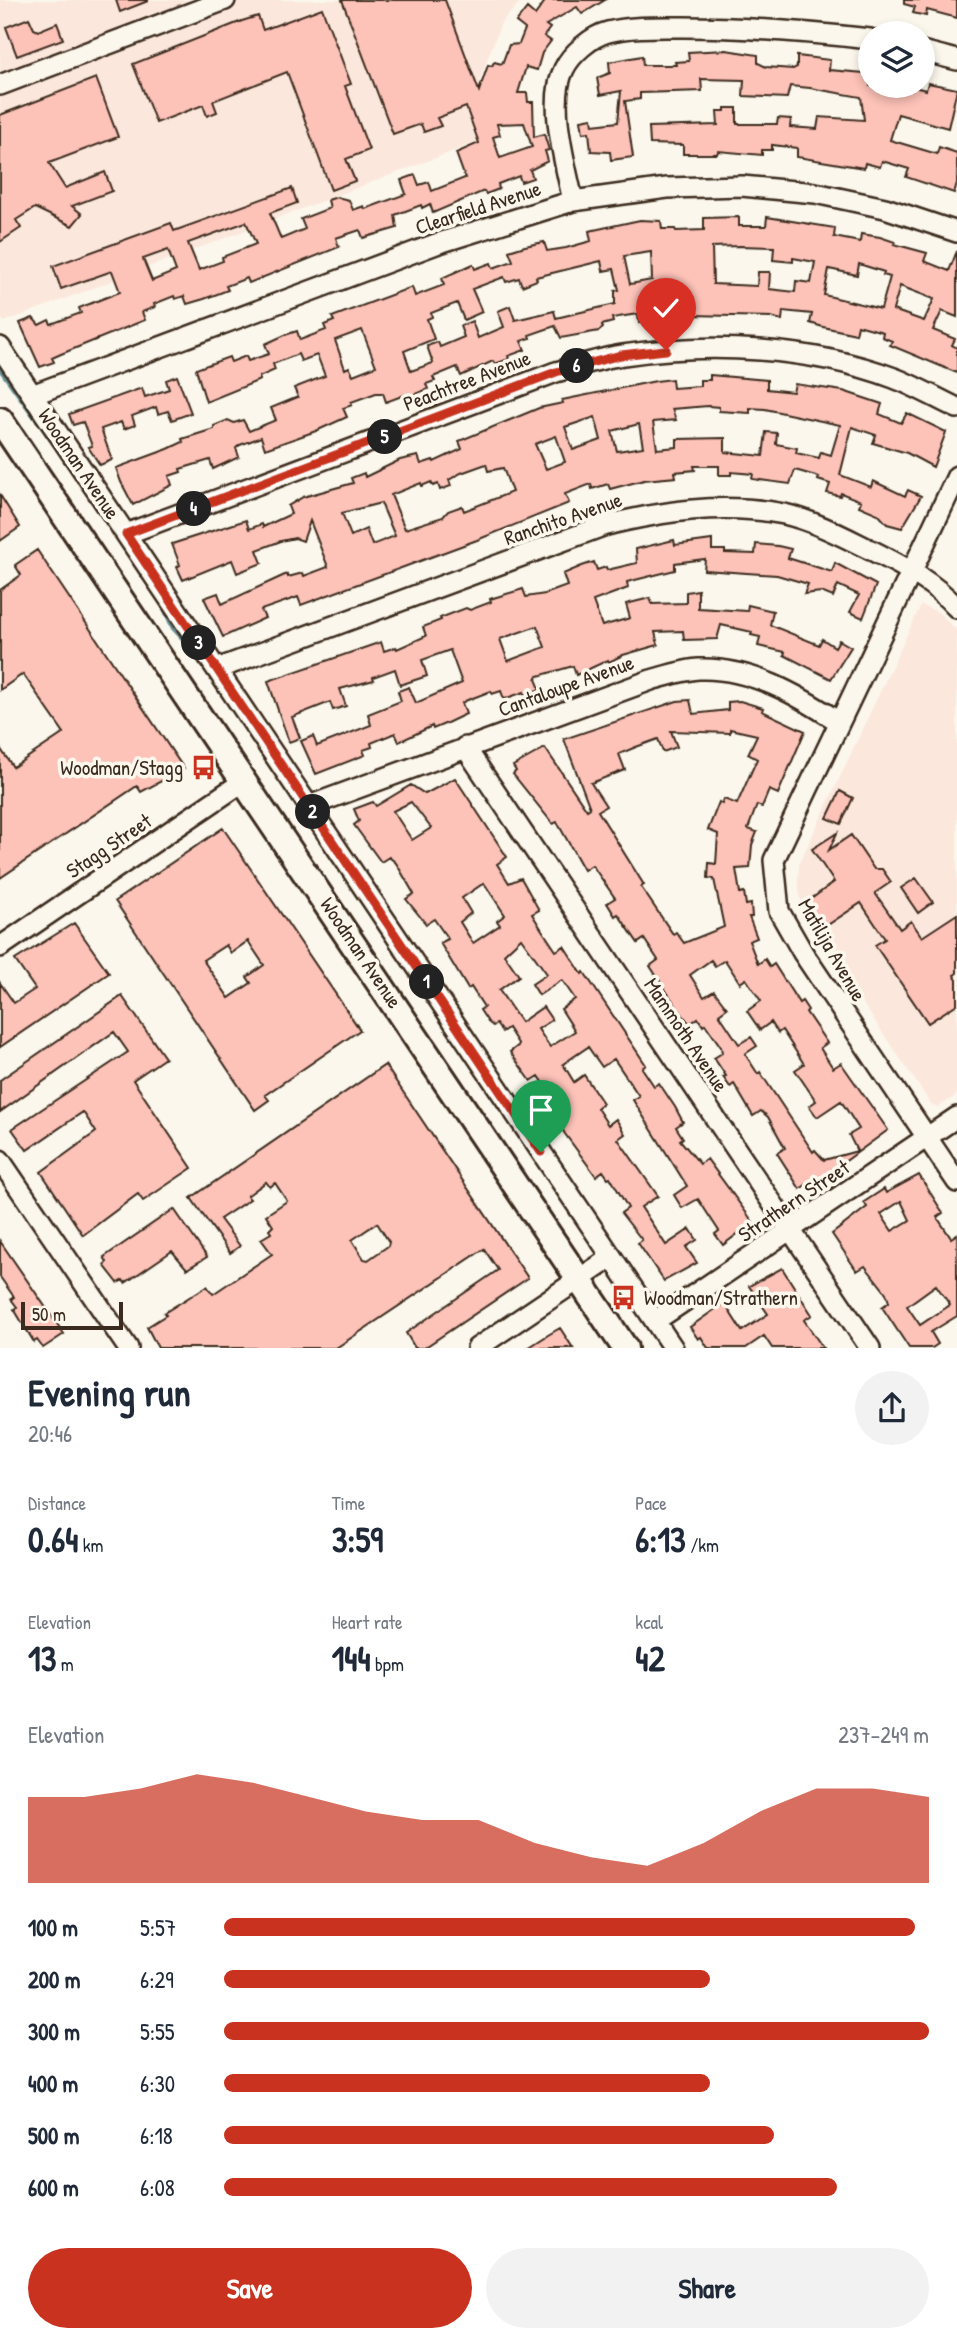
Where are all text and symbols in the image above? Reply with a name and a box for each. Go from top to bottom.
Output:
map controls [858,21,935,98]
button: layers [858,21,935,98]
street label: Clearfield Avenue [411,174,544,241]
pin [636,278,696,350]
icon: check [647,289,685,327]
street label: Peachtree Avenue [399,343,534,418]
pin: 6 [560,348,594,384]
text: 6 [573,352,580,378]
street label: Woodman Avenue [32,402,127,525]
pin: 5 [368,420,402,454]
text: 5 [380,423,389,449]
street label: Ranchito Avenue [500,485,626,552]
pin: 4 [176,491,212,526]
text: 4 [190,495,197,521]
pin: 3 [182,626,216,660]
text: 3 [194,629,203,655]
street label: Cantaloupe Avenue [494,648,638,724]
place label: Woodman/Stagg [60,753,183,782]
bus stop icon: Woodman/Stagg [189,754,217,782]
pin: 2 [296,794,330,830]
text: 2 [308,798,317,824]
street label: Stagg Street [60,806,158,885]
street label: Woodman Avenue [314,891,409,1014]
street label: Matilija Avenue [791,893,874,1006]
pin: 1 [410,964,444,1000]
text: 1 [423,968,430,994]
street label: Mammoth Avenue [638,972,735,1097]
pin [511,1080,571,1152]
icon: arrive [522,1091,560,1129]
street label: Strathern Street [732,1152,856,1249]
place label: Woodman/Strathern [644,1283,798,1312]
bus stop icon: Woodman/Strathern [610,1284,638,1312]
scale bar [21,1299,122,1331]
text: 50 m [32,1301,66,1327]
text: Evening run [28,1366,191,1418]
button: share [855,1371,929,1445]
text: 20:46 [28,1418,72,1449]
text: Distance [28,1490,86,1516]
text: Time [332,1490,365,1516]
text: Pace [635,1490,667,1516]
text: 0.64 [28,1516,78,1563]
text: 3:59 [332,1516,383,1563]
text: 6:13 [635,1516,686,1563]
text: km [78,1532,103,1558]
text: /km [686,1532,719,1558]
text: Elevation [28,1609,91,1635]
text: Heart rate [332,1609,403,1635]
text: kcal [635,1609,663,1635]
text: 13 [28,1635,56,1682]
text: 144 [332,1635,371,1682]
text: 42 [635,1635,665,1682]
text: m [56,1651,74,1677]
text: bpm [371,1651,404,1677]
text: Elevation [28,1719,104,1750]
text: 237–249 m [838,1719,929,1750]
text: 100 m [28,1912,78,1943]
text: 5:57 [140,1912,176,1943]
text: 200 m [28,1964,80,1995]
text: 6:29 [140,1964,174,1995]
text: 300 m [28,2016,80,2047]
text: 5:55 [140,2016,175,2047]
text: 400 m [28,2068,78,2099]
text: 6:30 [140,2068,175,2099]
text: 500 m [28,2120,79,2151]
text: 6:18 [140,2120,173,2151]
text: 600 m [28,2172,79,2203]
text: 6:08 [140,2172,175,2203]
button: Save [28,2248,472,2328]
button: Share [486,2248,929,2328]

